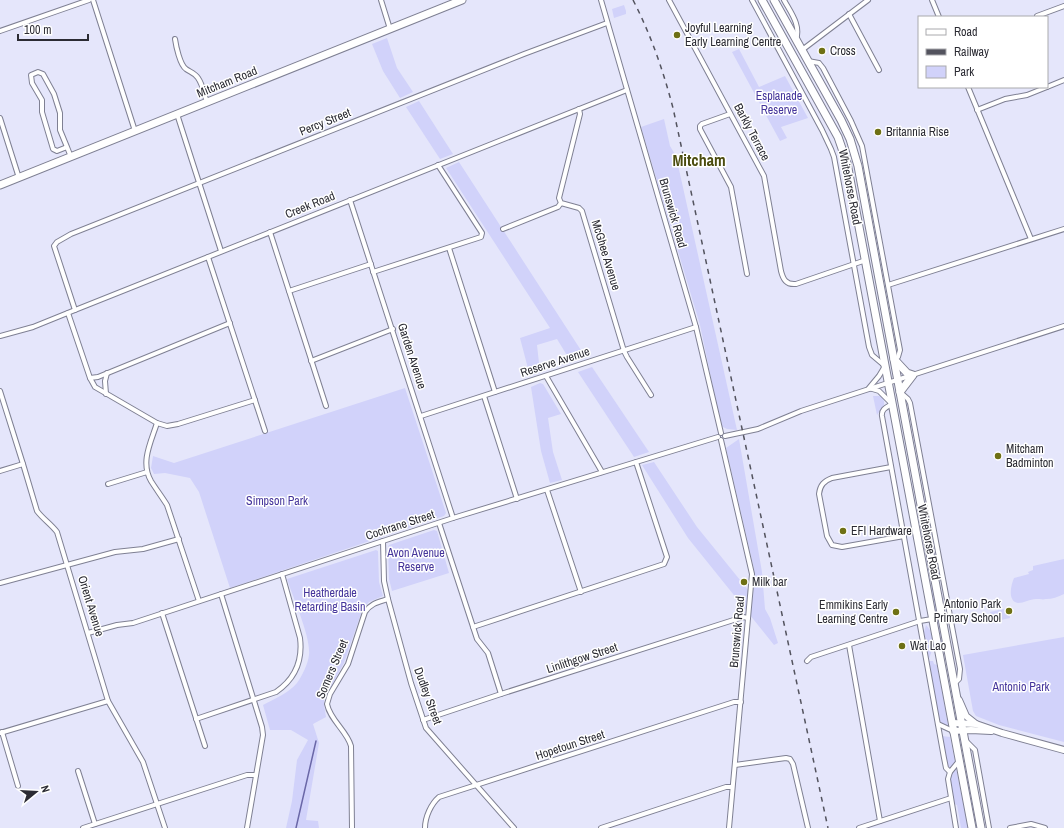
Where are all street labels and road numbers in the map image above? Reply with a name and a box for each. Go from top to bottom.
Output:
street label: Mitcham Road [194,63,260,101]
street label: Barkly Terrace [730,101,774,163]
street label: Percy Street [297,104,353,140]
street label: Whitehorse Road [835,148,865,226]
street label: Brunswick Road [655,176,691,250]
street label: Creek Road [283,188,337,222]
street label: McGhee Avenue [588,218,624,292]
street label: Garden Avenue [394,321,430,391]
street label: Reserve Avenue [518,343,592,381]
street label: Whitehorse Road [914,503,944,581]
street label: Cochrane Street [363,506,437,544]
street label: Orient Avenue [74,574,108,638]
street label: Brunswick Road [726,596,748,668]
street label: Somers Street [312,637,352,701]
street label: Linlithgow Street [544,639,620,677]
street label: Dudley Street [410,665,446,727]
street label: Hopetoun Street [533,726,607,764]

